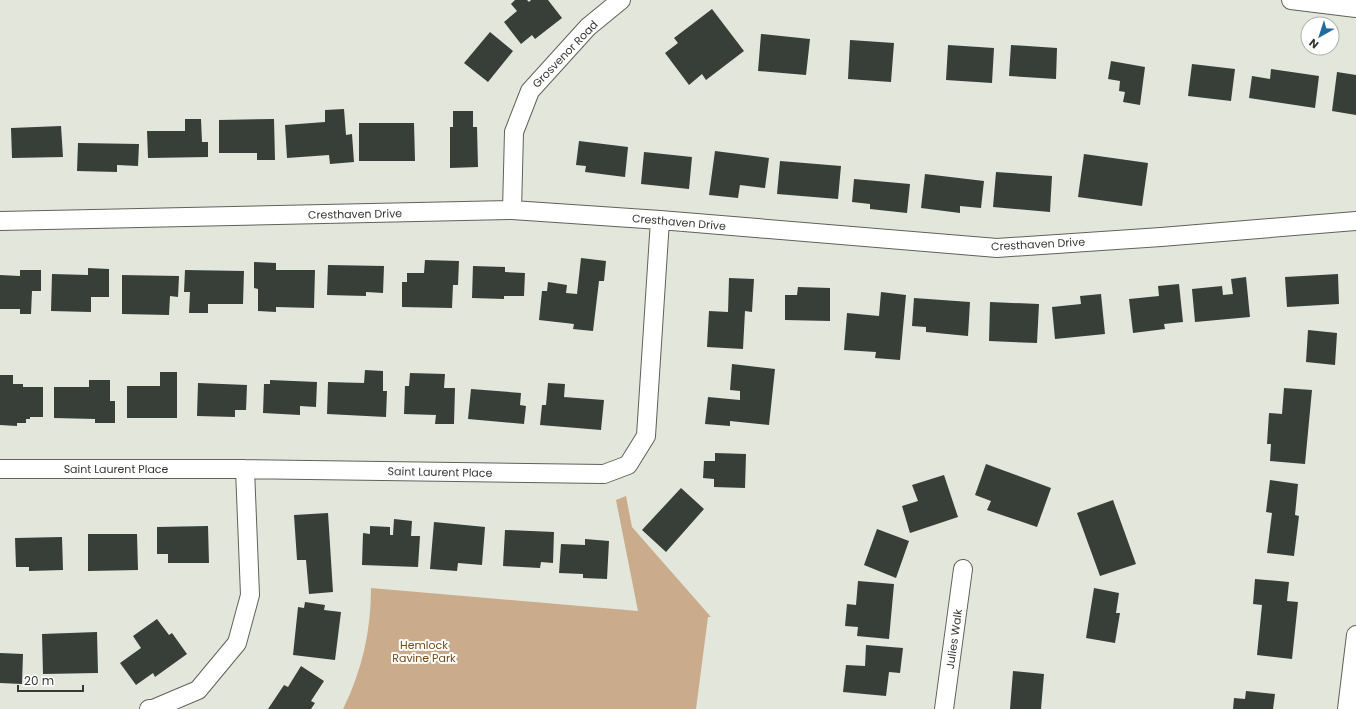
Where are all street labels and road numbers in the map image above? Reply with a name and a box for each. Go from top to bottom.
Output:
street label: Grosvenor Road [529,17,601,91]
street label: Cresthaven Drive [308,205,402,223]
street label: Cresthaven Drive [631,210,727,234]
street label: Cresthaven Drive [991,234,1086,254]
street label: Saint Laurent Place [64,461,169,477]
street label: Saint Laurent Place [388,463,493,481]
street label: Julies Walk [942,608,966,670]

